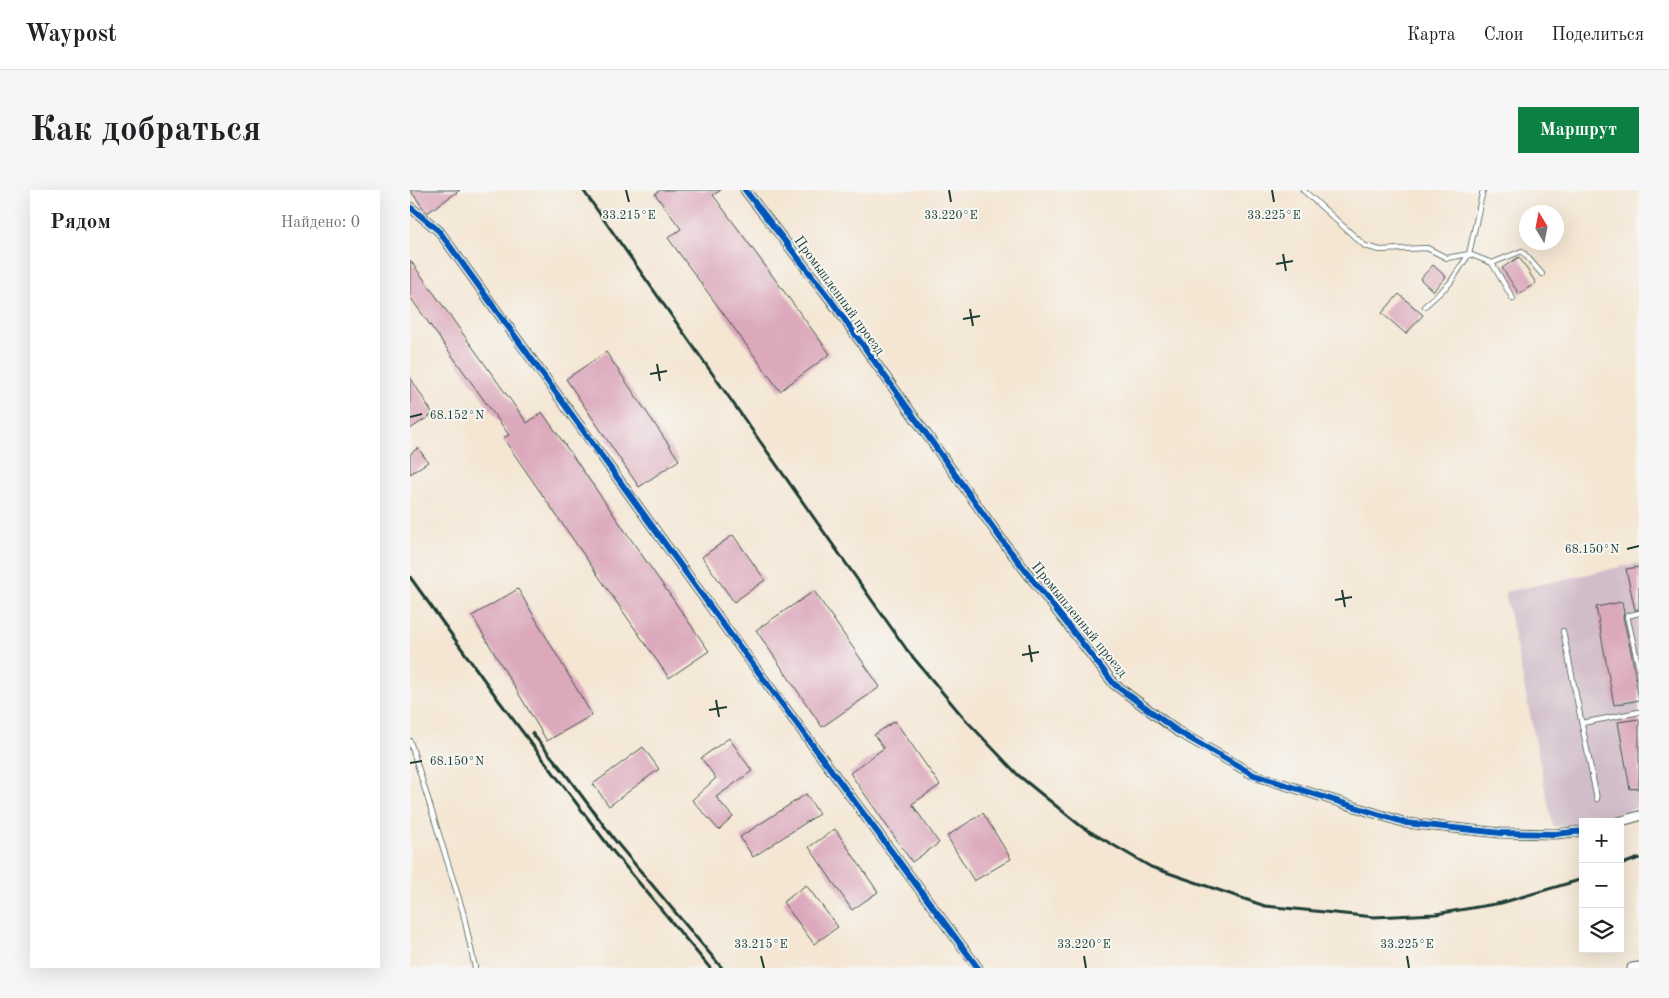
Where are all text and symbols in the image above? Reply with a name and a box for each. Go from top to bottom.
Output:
text: Waypost [25,23,117,47]
text: Карта [1407,26,1456,44]
text: Слои [1484,26,1523,44]
text: Поделиться [1551,26,1644,44]
button: Маршрут [1518,107,1639,153]
text: Как добраться [30,113,261,148]
north arrow [1519,205,1564,250]
text: 33.215°E [602,209,656,222]
text: 33.225°E [1247,209,1301,222]
text: 33.220°E [924,210,978,222]
text: Рядом [50,212,111,233]
text: Найдено: 0 [281,215,360,231]
street label: Промышленный проезд [791,234,887,358]
text: 68.152°N [430,409,484,422]
text: 68.150°N [1565,543,1619,556]
street label: Промышленный проезд [1029,560,1130,680]
text: 68.150°N [430,755,484,768]
map controls [1579,818,1624,953]
button: + [1579,818,1624,863]
button: − [1579,863,1624,908]
button: layers [1579,908,1624,953]
text: 33.215°E [734,938,788,951]
text: 33.225°E [1380,938,1434,951]
text: 33.220°E [1057,939,1111,951]

